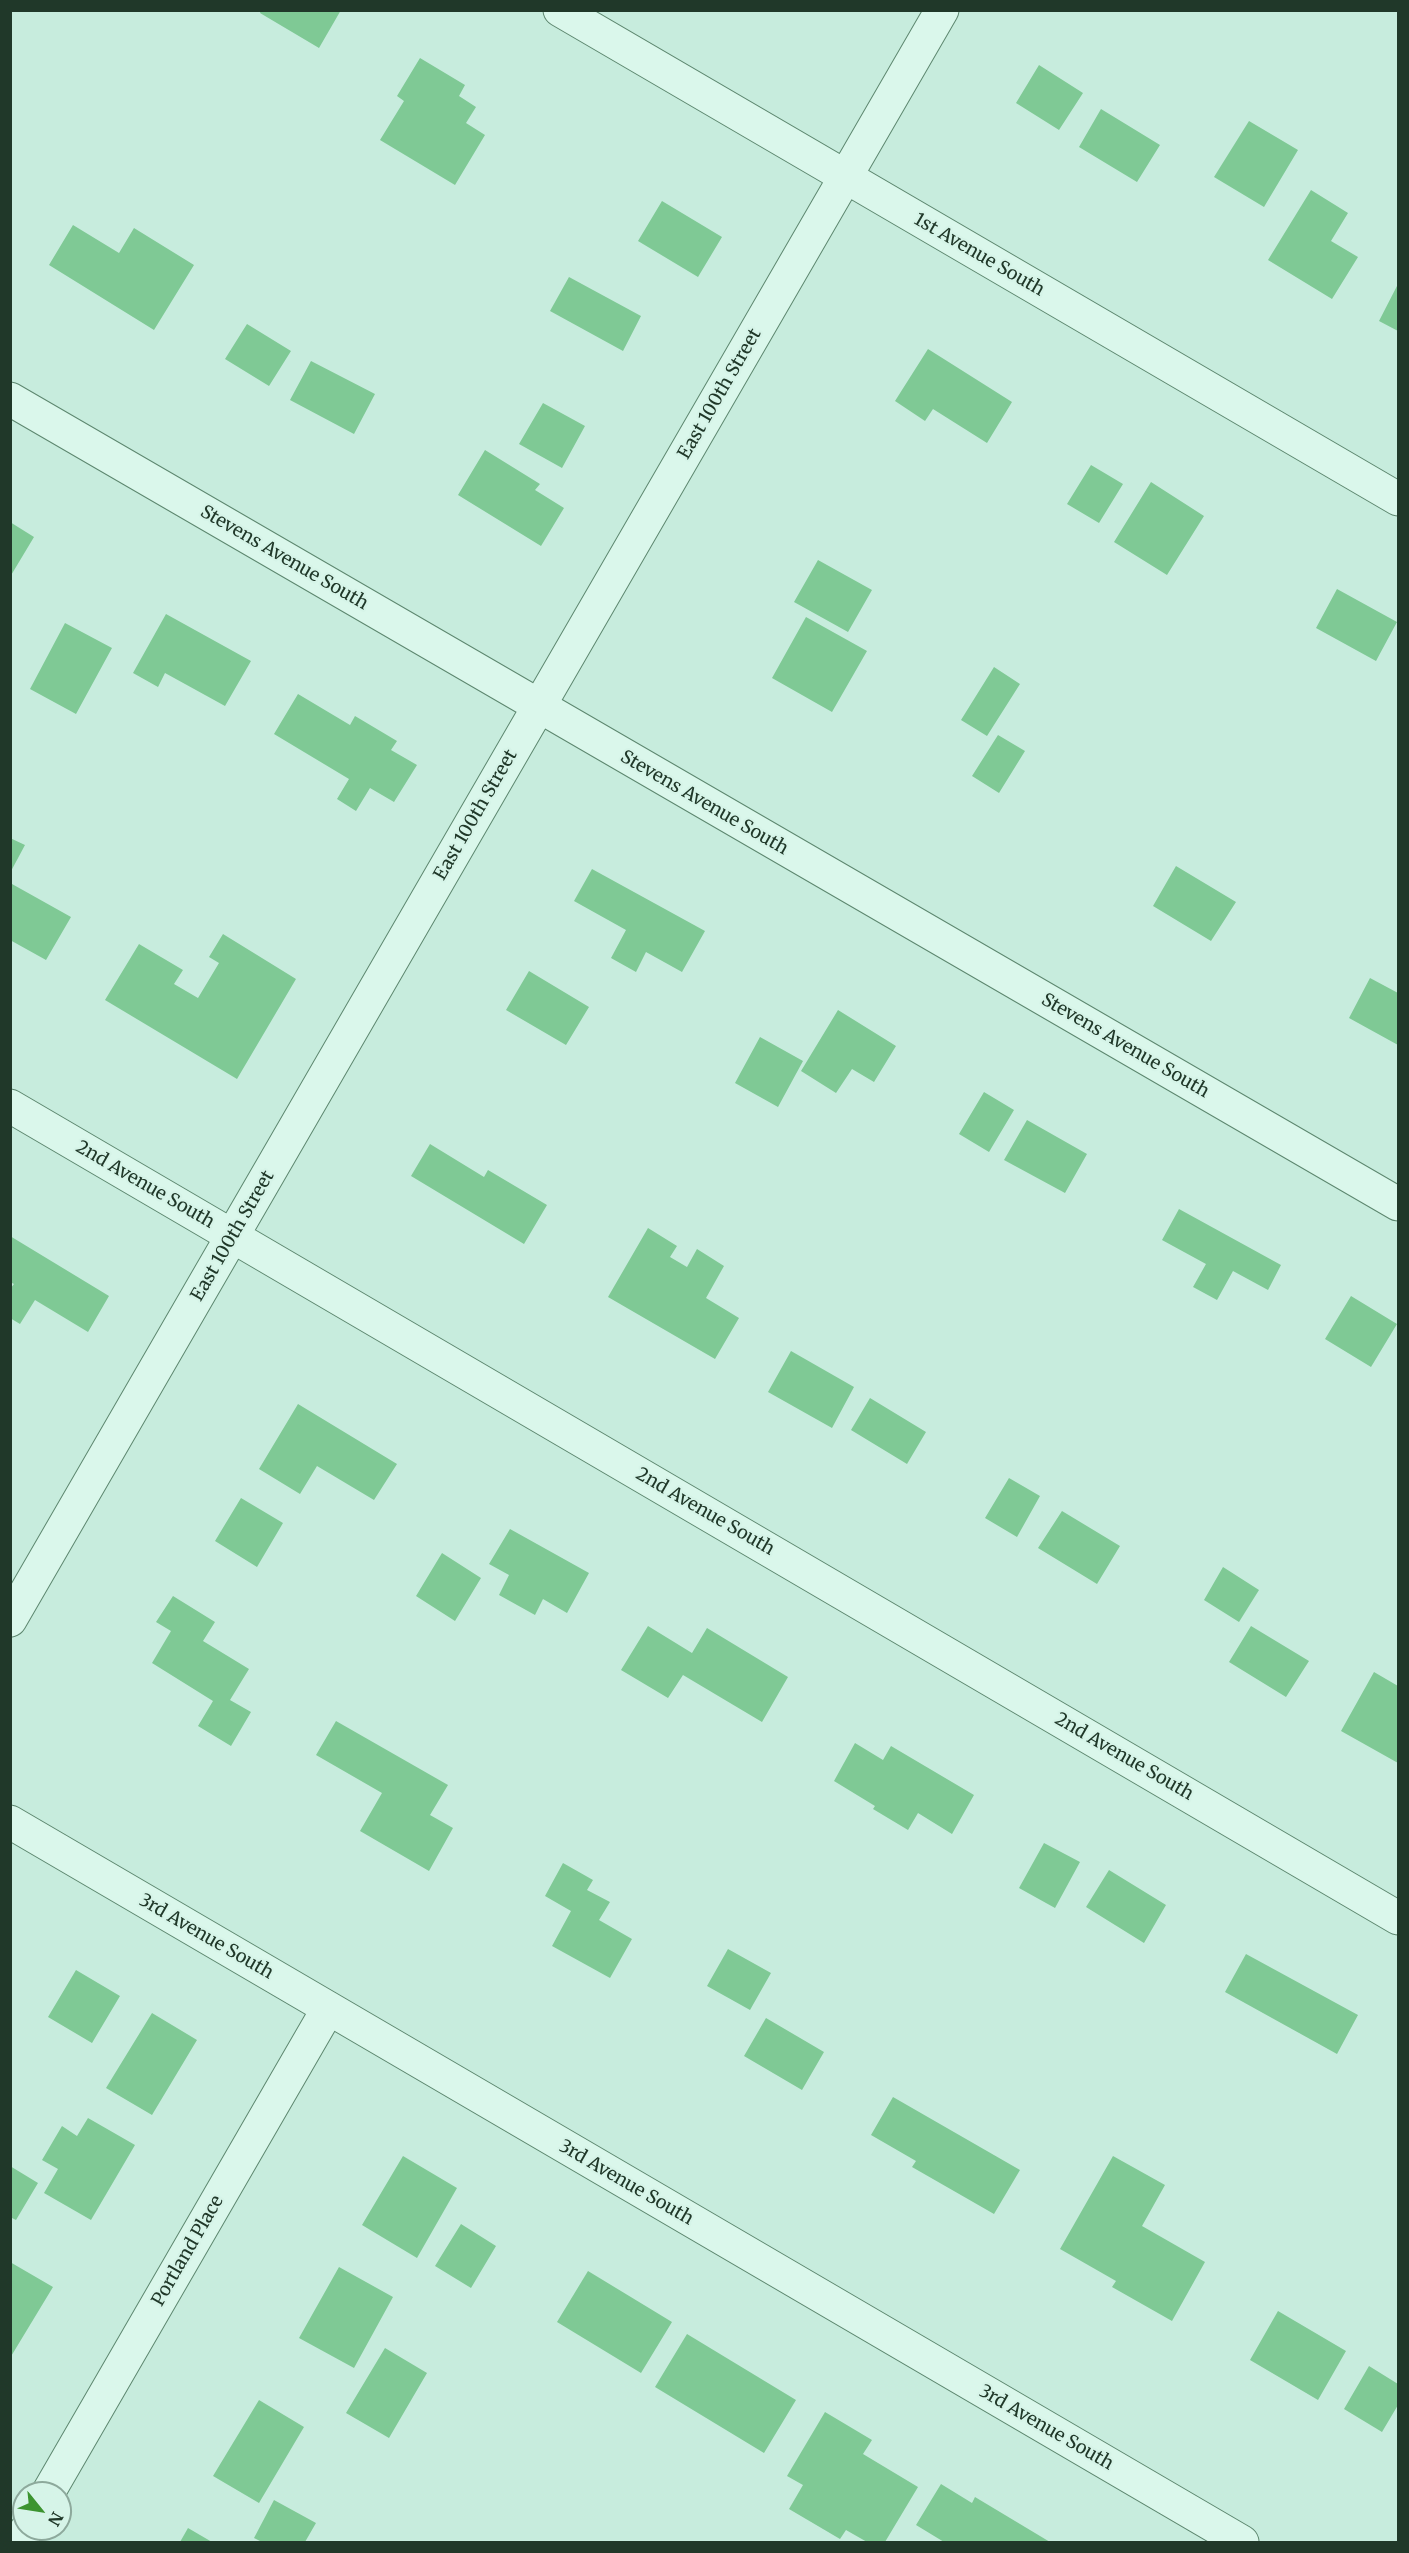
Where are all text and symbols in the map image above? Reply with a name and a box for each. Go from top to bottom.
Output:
street label: 1st Avenue South [910,209,1048,301]
street label: East 100th Street [674,325,766,463]
street label: Stevens Avenue South [196,501,372,615]
street label: East 100th Street [430,746,522,884]
street label: Stevens Avenue South [616,746,792,860]
street label: Stevens Avenue South [1037,989,1213,1103]
street label: 2nd Avenue South [72,1137,218,1233]
street label: East 100th Street [187,1167,279,1305]
street label: 2nd Avenue South [632,1464,778,1560]
street label: 2nd Avenue South [1051,1709,1197,1805]
street label: 3rd Avenue South [135,1890,277,1984]
street label: 3rd Avenue South [555,2136,697,2230]
street label: Portland Place [148,2192,228,2310]
street label: 3rd Avenue South [975,2381,1117,2475]
north arrow [12,2481,72,2541]
text: N [44,2509,68,2529]

